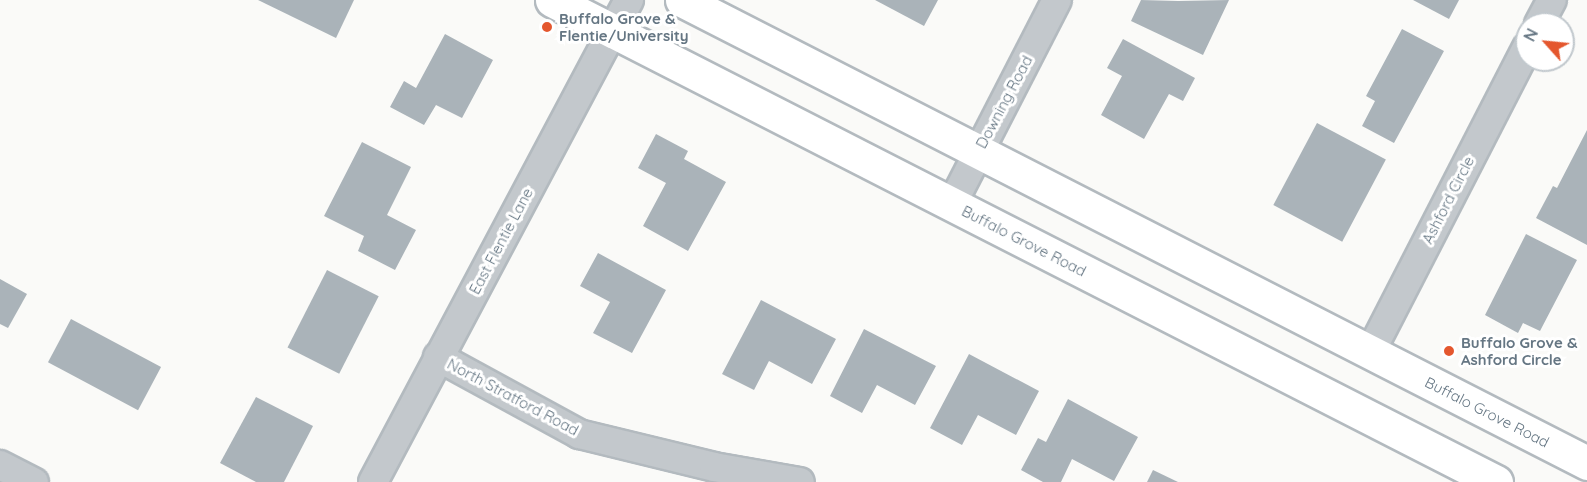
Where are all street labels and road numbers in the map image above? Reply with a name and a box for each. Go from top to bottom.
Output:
street label: Downing Road [972,53,1036,151]
street label: Ashford Circle [1418,153,1478,247]
street label: East Flentie Lane [465,185,537,297]
street label: Buffalo Grove Road [959,202,1089,280]
street label: North Stratford Road [444,355,582,439]
street label: Buffalo Grove Road [1422,373,1552,451]

